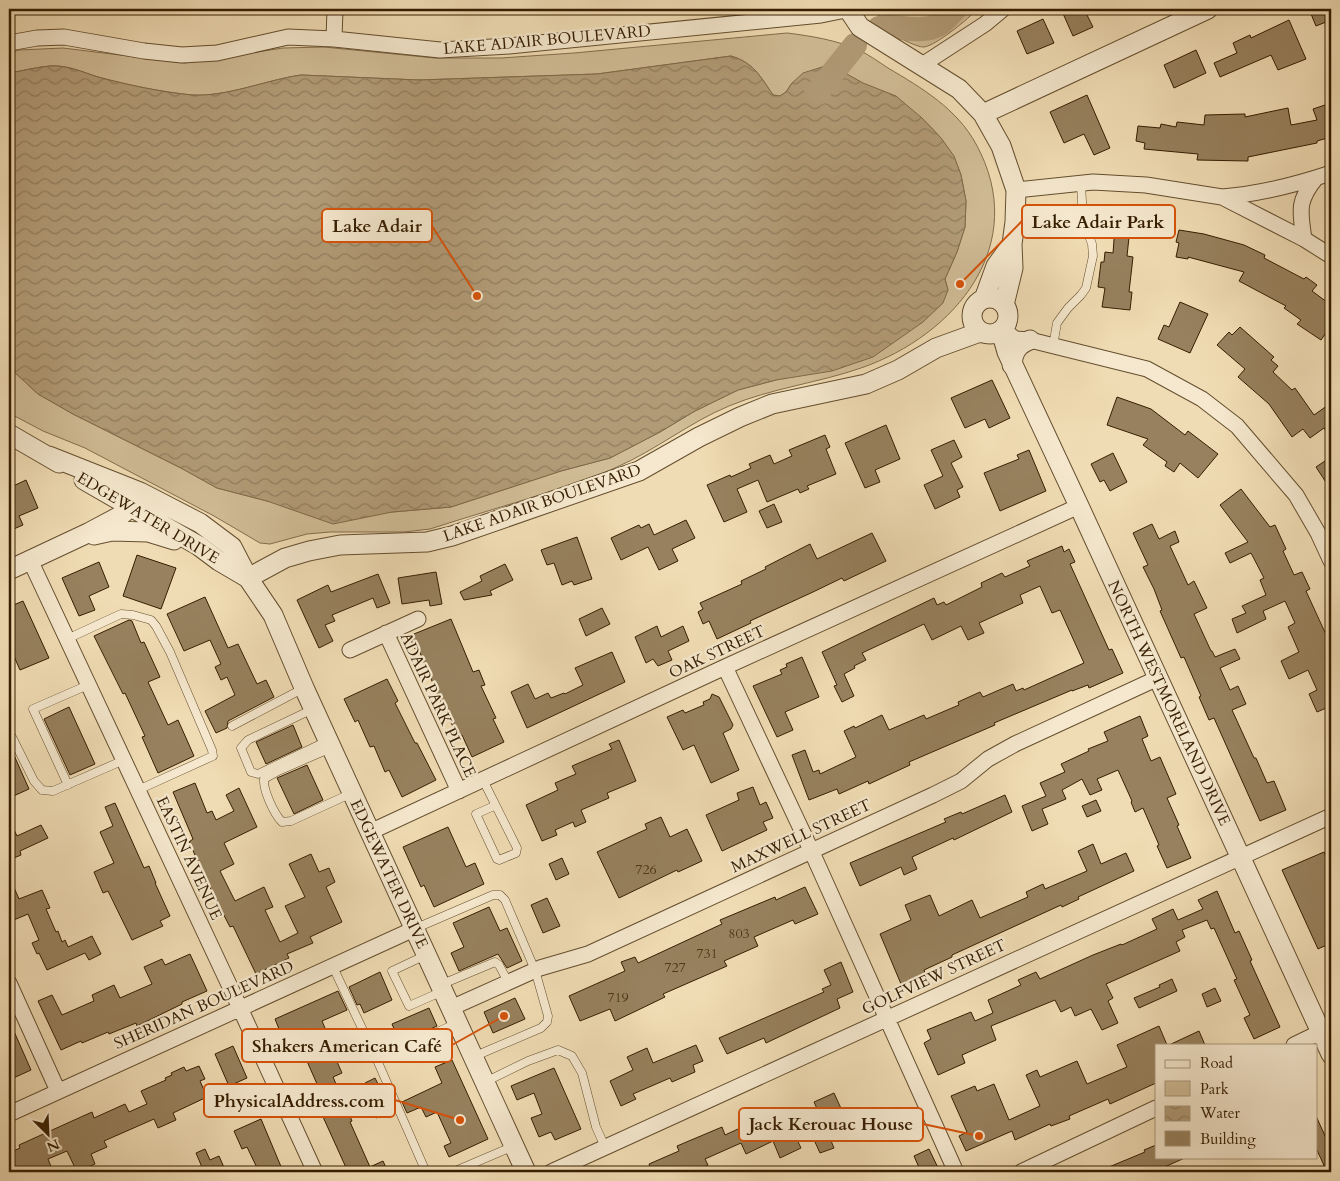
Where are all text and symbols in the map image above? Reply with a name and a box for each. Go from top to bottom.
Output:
street label: LAKE ADAIR BOULEVARD [442,20,652,60]
callout: Lake Adair Park [1022,205,1175,238]
callout: Lake Adair [322,209,432,242]
text: Lake Adair Park [1032,210,1165,235]
text: Lake Adair [332,214,423,239]
street label: LAKE ADAIR BOULEVARD [440,459,644,547]
street label: EDGEWATER DRIVE [73,467,223,569]
street label: NORTH WESTMORELAND DRIVE [1102,577,1236,829]
street label: OAK STREET [665,620,769,684]
street label: ADAIR PARK PLACE [395,629,481,781]
street label: EASTIN AVENUE [151,793,227,923]
street label: MAXWELL STREET [727,794,875,878]
street label: EDGEWATER DRIVE [345,796,433,952]
house number: 726 [635,860,657,879]
house number: 803 [728,924,750,943]
street label: GOLFVIEW STREET [858,934,1010,1020]
house number: 731 [696,944,718,963]
street label: SHERIDAN BOULEVARD [111,955,297,1055]
house number: 727 [664,958,686,977]
house number: 719 [607,988,629,1007]
callout: Shakers American Café [242,1029,452,1062]
text: Shakers American Café [252,1034,442,1059]
legend [1155,1044,1318,1158]
text: Road [1200,1053,1233,1073]
text: Park [1200,1079,1229,1099]
callout: PhysicalAddress.com [204,1084,395,1117]
text: PhysicalAddress.com [213,1089,385,1114]
text: Water [1199,1103,1241,1123]
north arrow [22,1108,72,1158]
callout: Jack Kerouac House [739,1108,923,1141]
text: Jack Kerouac House [746,1112,913,1137]
text: Building [1200,1129,1256,1149]
text: N [44,1134,63,1157]

